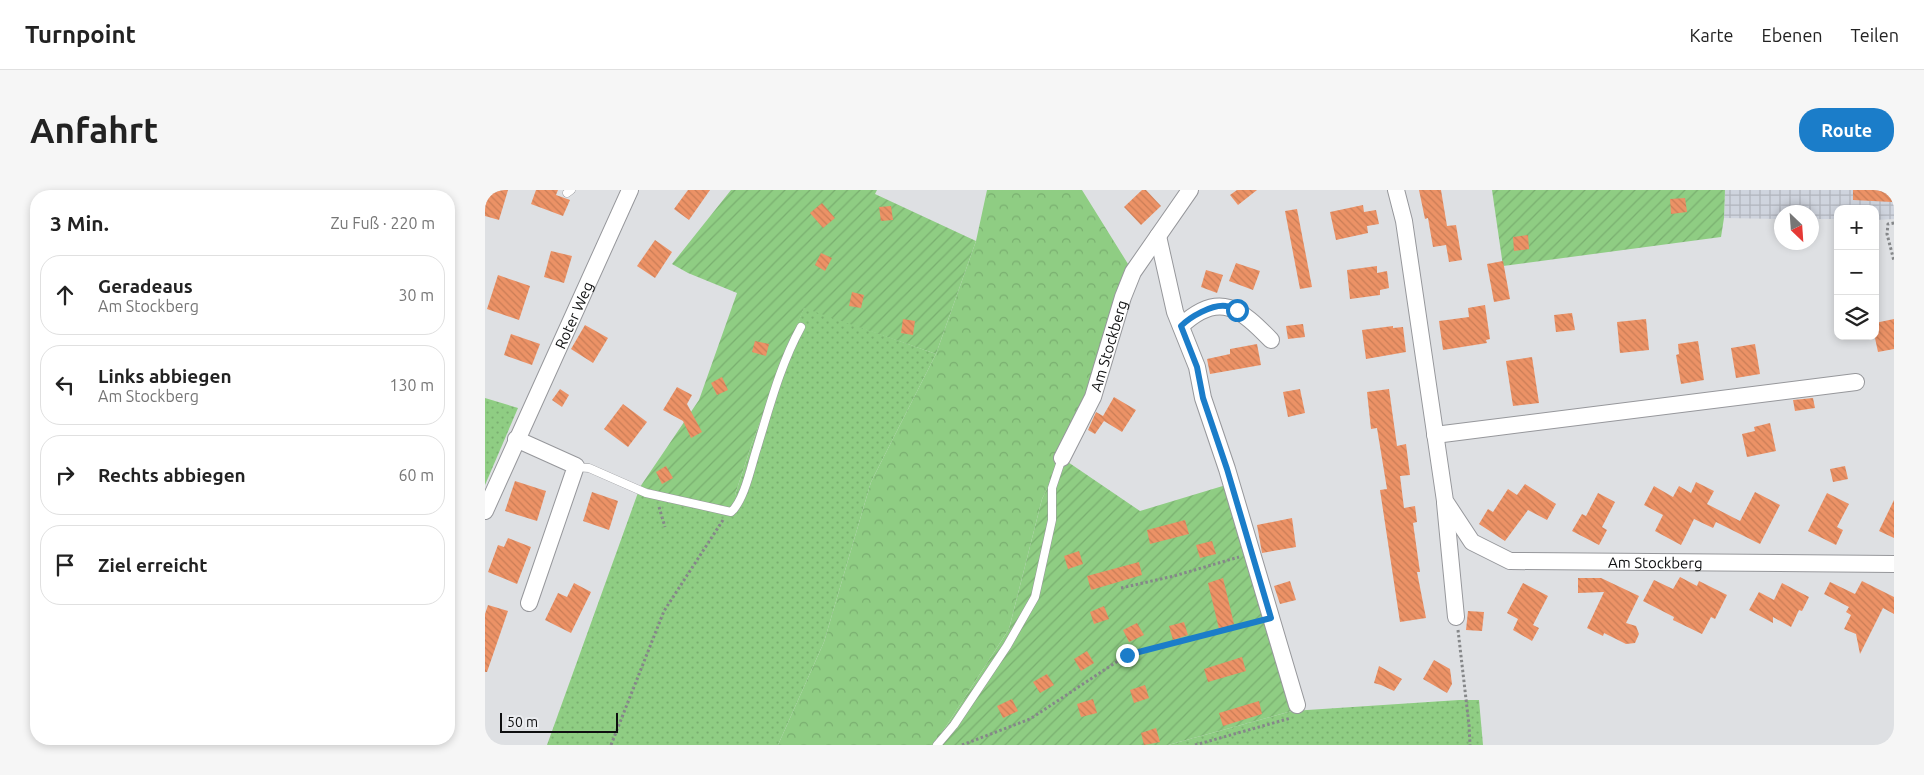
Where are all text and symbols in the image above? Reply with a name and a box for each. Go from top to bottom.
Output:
text: Turnpoint [25,21,136,48]
text: Karte [1690,25,1734,45]
text: Ebenen [1762,25,1823,45]
text: Teilen [1851,25,1899,45]
button: Route [1799,108,1894,152]
text: Anfahrt [30,110,158,150]
north arrow [1774,205,1819,250]
map controls [1834,205,1879,340]
button: + [1834,205,1879,250]
text: 3 Min. [50,211,109,235]
text: Zu Fuß · 220 m [330,214,435,232]
button: − [1834,250,1879,295]
text: Geradeaus [98,275,193,297]
street label: Roter Weg [551,279,596,351]
icon: ahead [51,281,79,309]
text: 30 m [398,286,434,304]
button: layers [1834,295,1879,340]
text: Am Stockberg [98,297,199,315]
street label: Am Stockberg [1087,298,1130,393]
route start [1226,299,1249,322]
text: Links abbiegen [98,365,232,387]
icon: left [51,371,79,399]
text: 130 m [389,376,434,394]
text: Am Stockberg [98,387,199,405]
icon: right [51,461,79,489]
text: Rechts abbiegen [98,464,246,486]
text: 60 m [398,466,434,484]
icon: arrive [51,551,79,579]
street label: Am Stockberg [1608,553,1703,571]
text: Ziel erreicht [98,554,207,576]
route end [1116,644,1139,667]
scale bar [500,710,617,733]
text: 50 m [507,714,538,730]

